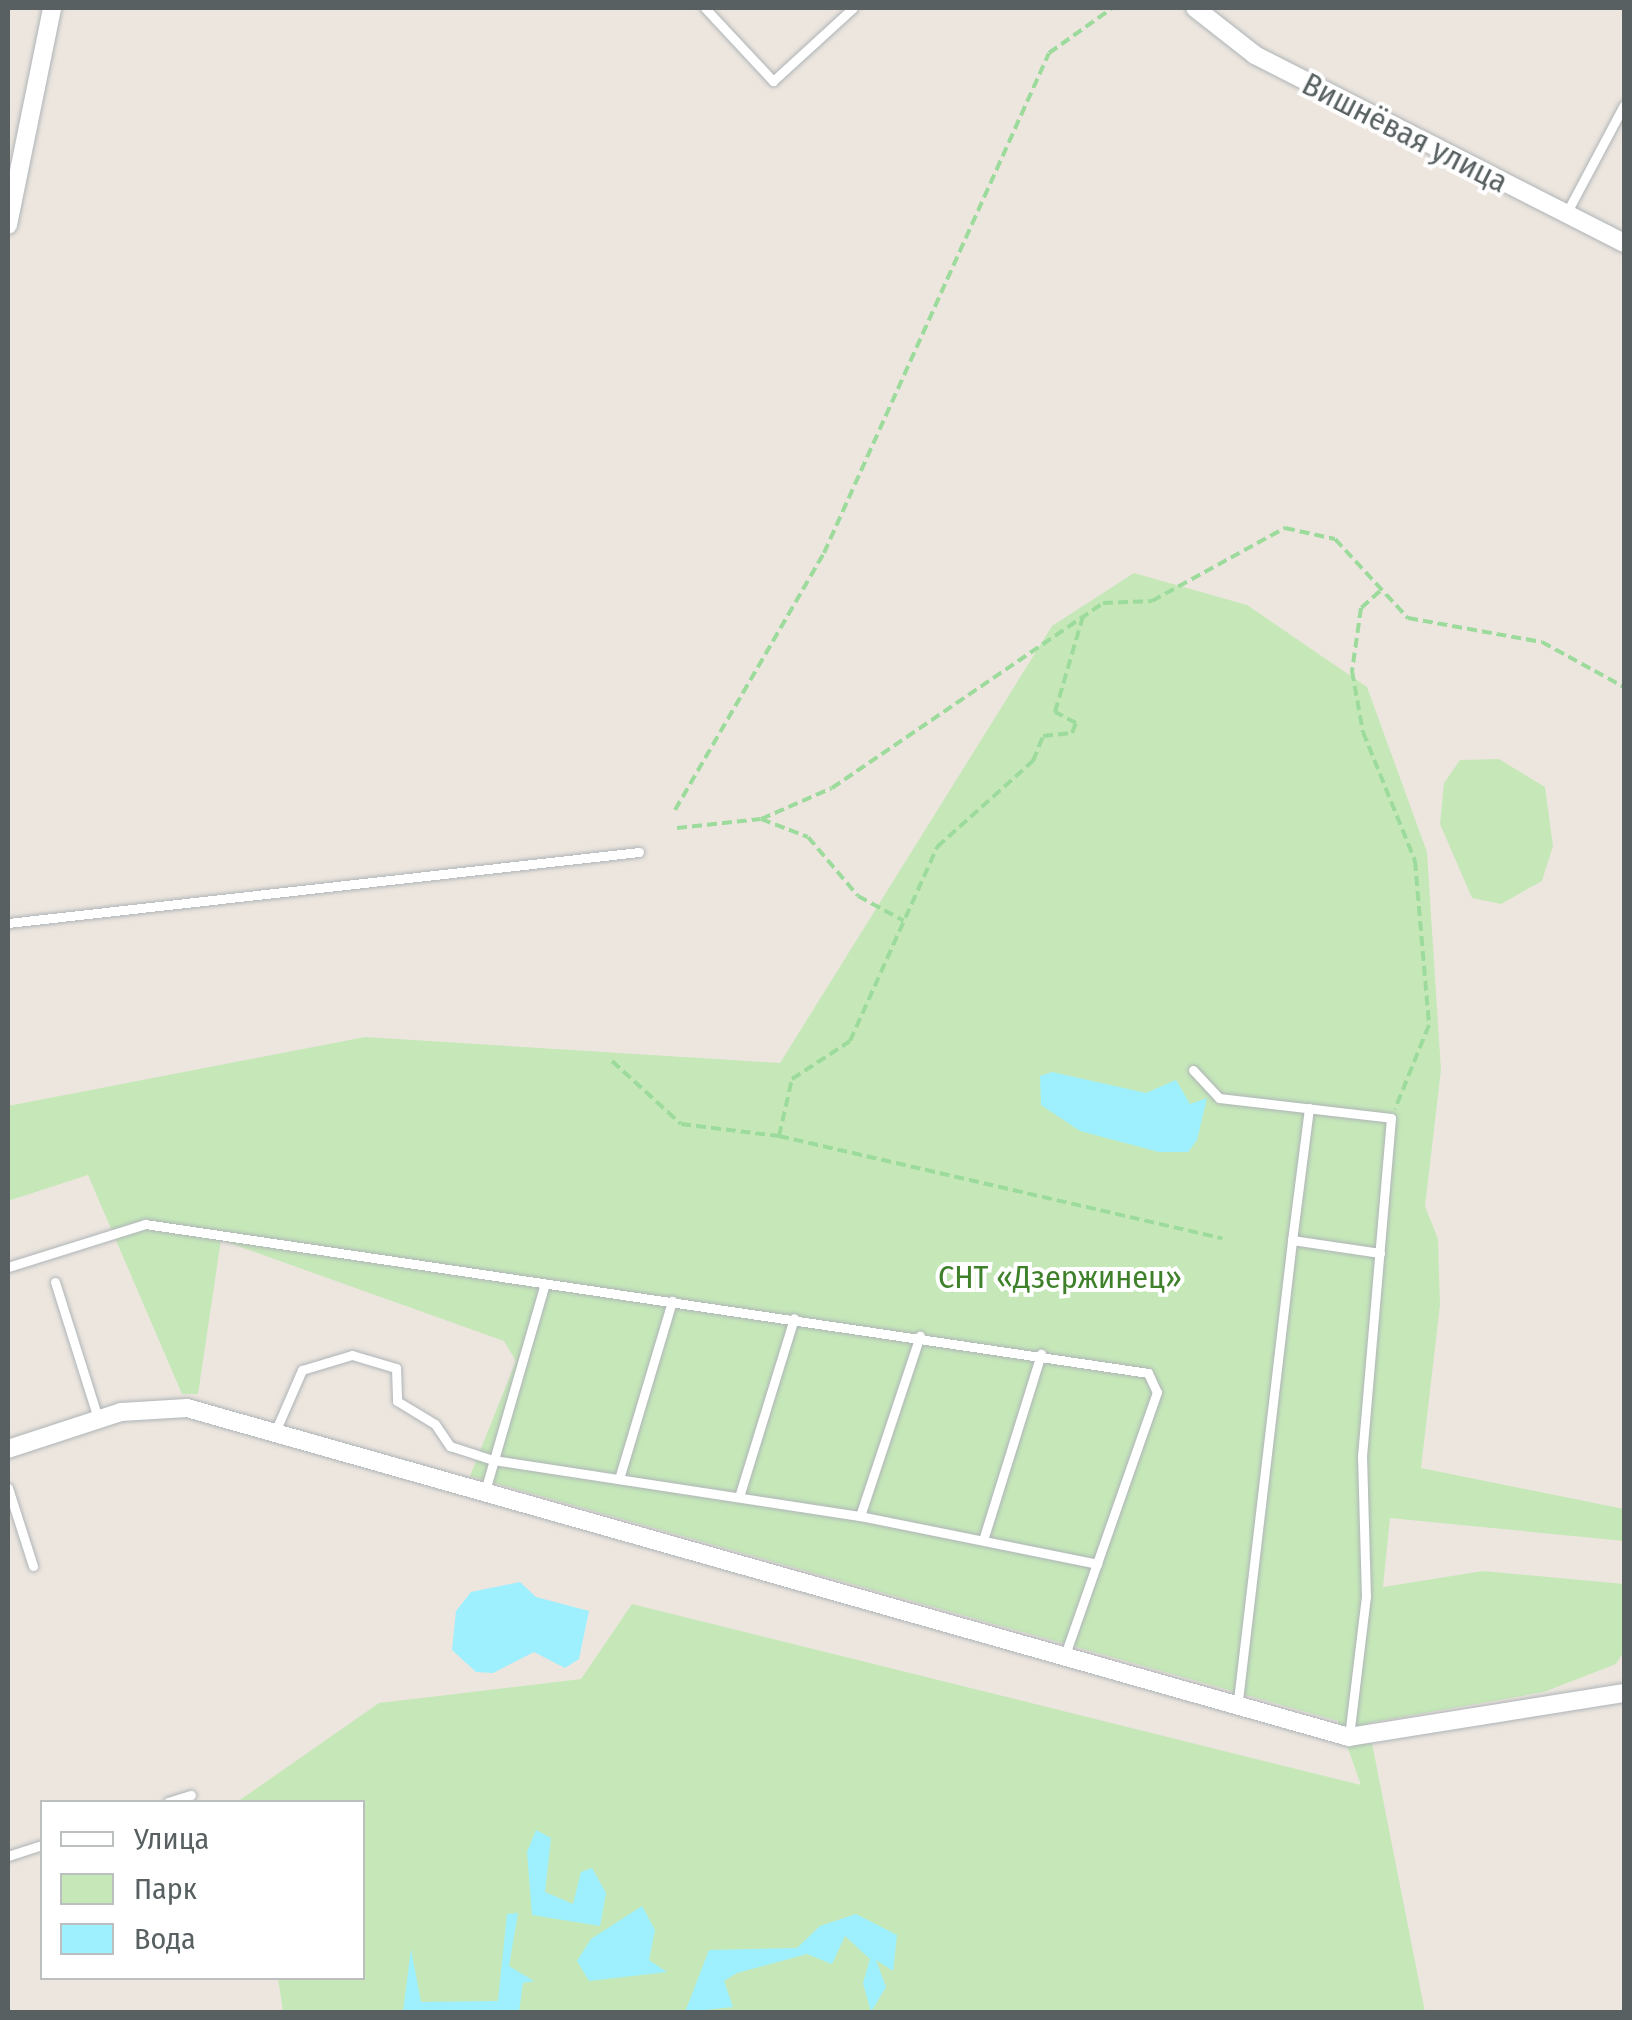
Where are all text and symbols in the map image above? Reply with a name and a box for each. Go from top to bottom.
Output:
street label: Вишнёвая улица [1296,65,1514,201]
park label: СНТ «Дзержинец» [938,1258,1182,1296]
legend [40,1800,365,1980]
text: Улица [134,1821,209,1857]
text: Парк [134,1871,197,1907]
text: Вода [134,1921,196,1957]

